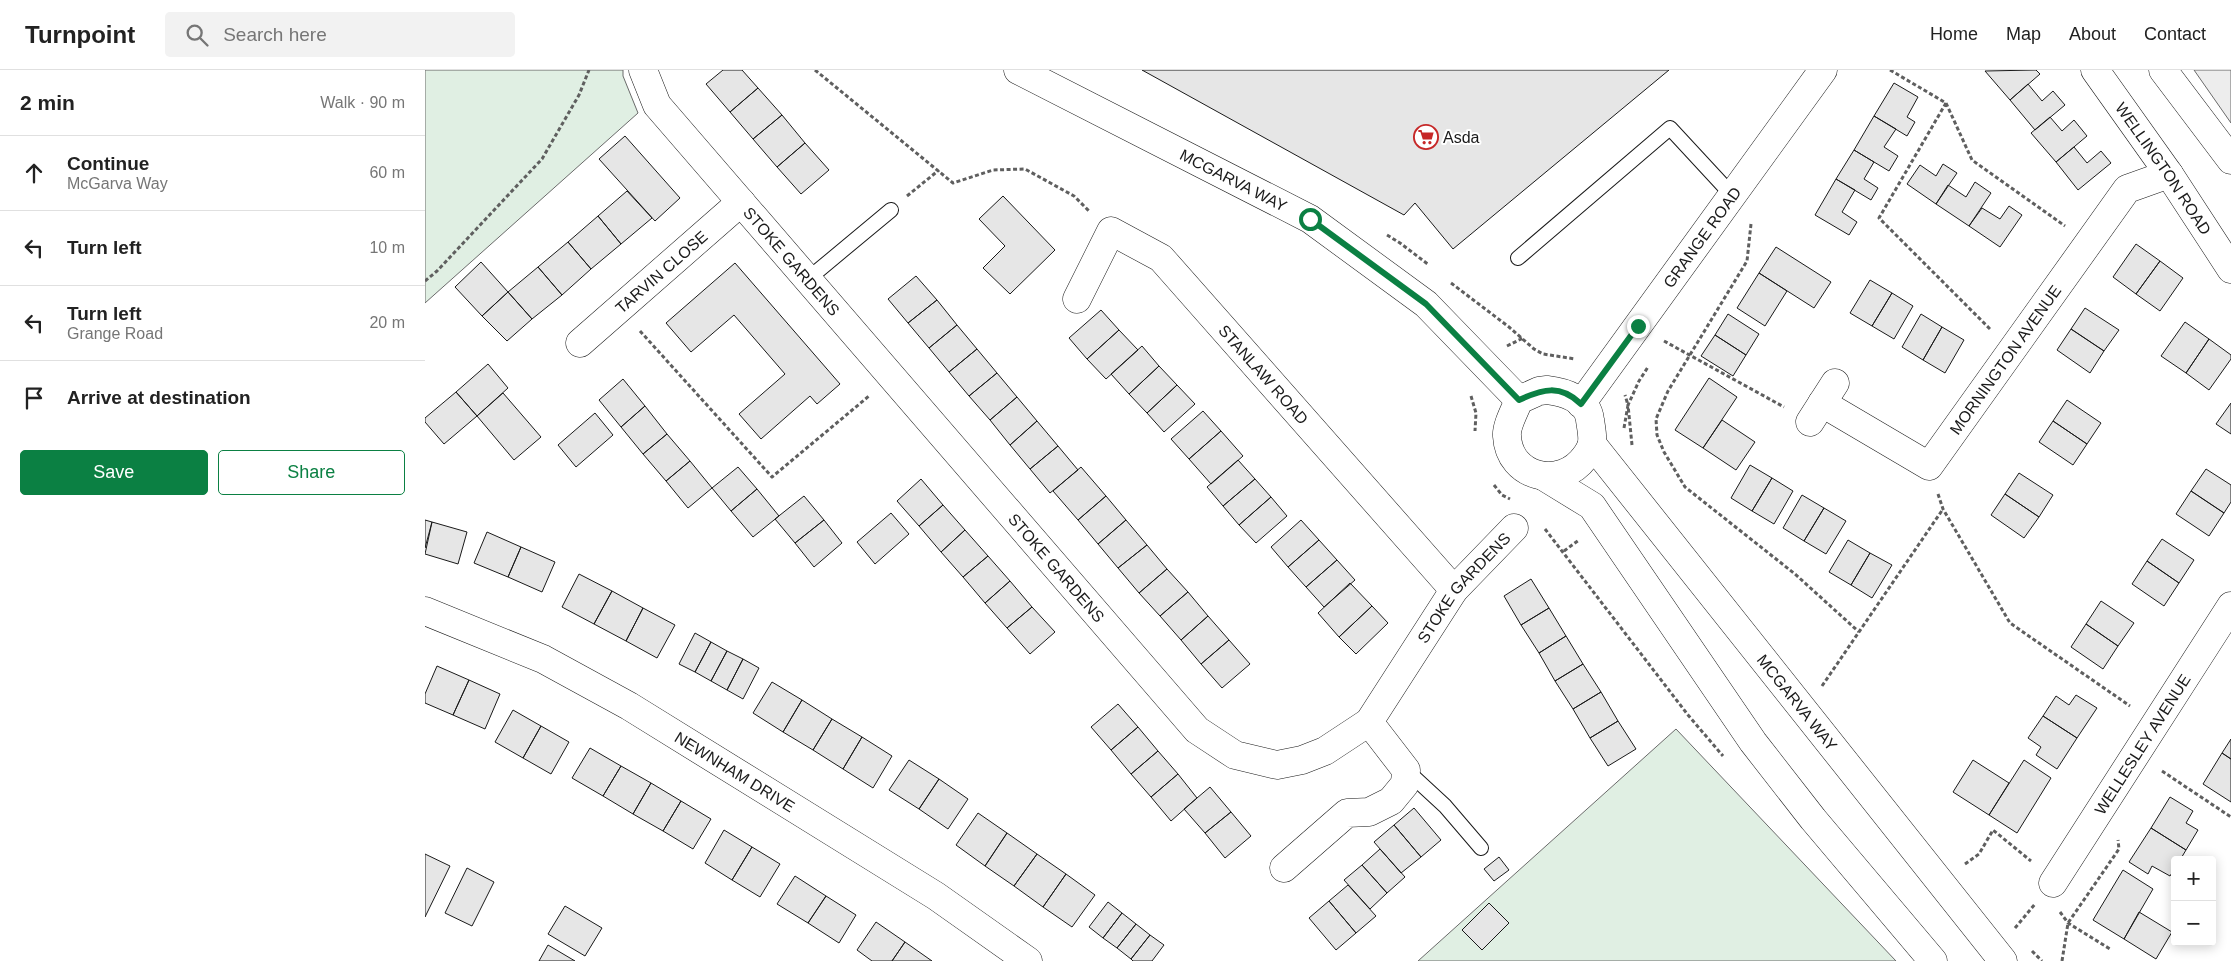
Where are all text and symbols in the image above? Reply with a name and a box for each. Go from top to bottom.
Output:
search box [165,12,515,57]
text: Turnpoint [25,21,135,48]
icon: search [183,21,211,49]
text: Search here [223,24,327,45]
text: Home [1930,24,1978,44]
text: Map [2006,24,2041,44]
text: About [2069,24,2116,44]
text: Contact [2144,24,2206,44]
text: 2 min [20,91,75,114]
text: Walk · 90 m [320,94,405,111]
street label: WELLINGTON ROAD [2112,99,2214,238]
supermarket icon: Asda [1413,124,1439,150]
place label: Asda [1443,129,1480,146]
street label: MCGARVA WAY [1177,146,1290,215]
text: Continue [67,153,149,174]
icon: ahead [20,159,48,187]
text: 60 m [369,164,405,181]
text: McGarva Way [67,175,168,192]
street label: GRANGE ROAD [1660,184,1744,291]
street label: STOKE GARDENS [740,204,843,319]
route start [1299,208,1322,231]
street label: TARVIN CLOSE [612,228,711,317]
icon: left [20,234,48,262]
text: Turn left [67,237,142,258]
text: 10 m [369,239,405,256]
street label: MORNINGTON AVENUE [1947,282,2064,438]
text: Turn left [67,303,142,324]
icon: left [20,309,48,337]
text: 20 m [369,314,405,331]
route end [1627,315,1650,338]
street label: STANLAW ROAD [1215,322,1311,428]
text: Grange Road [67,325,163,342]
icon: arrive [20,384,48,412]
text: Arrive at destination [67,387,251,408]
button: Save [20,450,208,495]
button: Share [218,450,405,495]
street label: STOKE GARDENS [1005,510,1108,625]
street label: STOKE GARDENS [1414,529,1514,646]
street label: MCGARVA WAY [1754,651,1840,754]
street label: WELLESLEY AVENUE [2091,671,2194,818]
street label: NEWNHAM DRIVE [672,729,798,815]
map controls [2171,856,2216,946]
button: + [2171,856,2216,901]
button: − [2171,901,2216,946]

